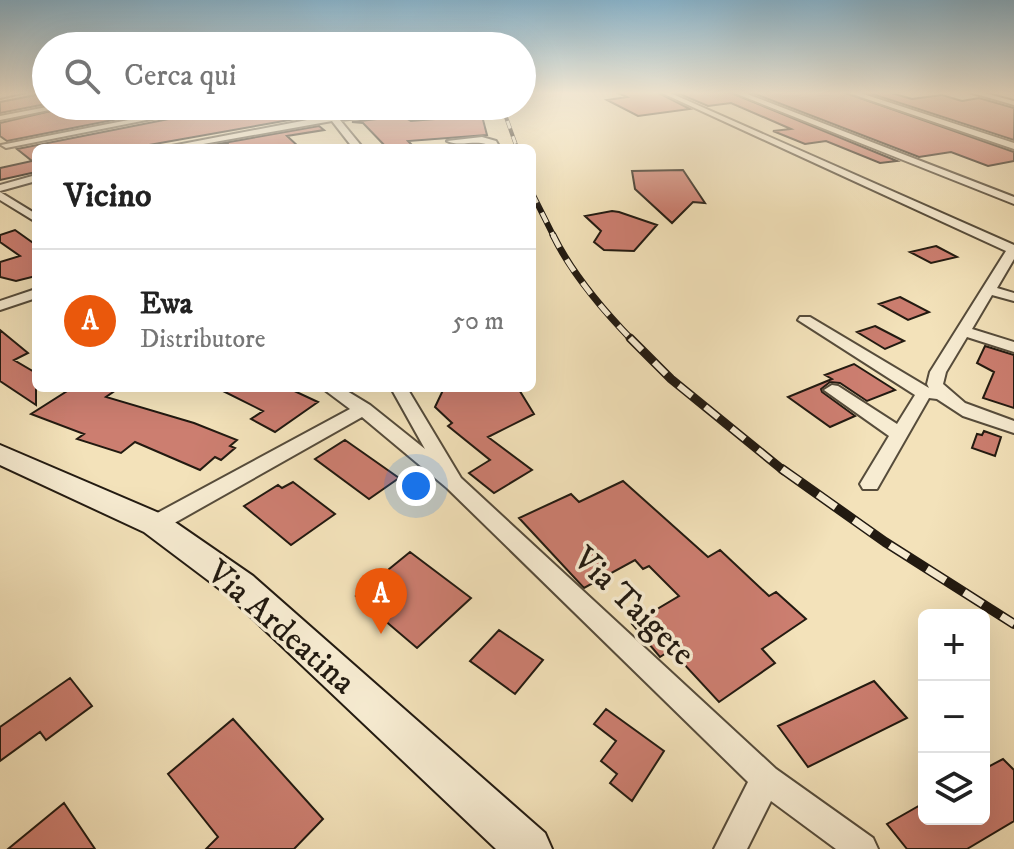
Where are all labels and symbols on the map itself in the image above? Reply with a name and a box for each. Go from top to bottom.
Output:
your location [396,466,436,506]
street label: Via Taigete [563,537,703,675]
street label: Via Ardeatina [197,551,364,704]
pin: A [355,568,407,634]

